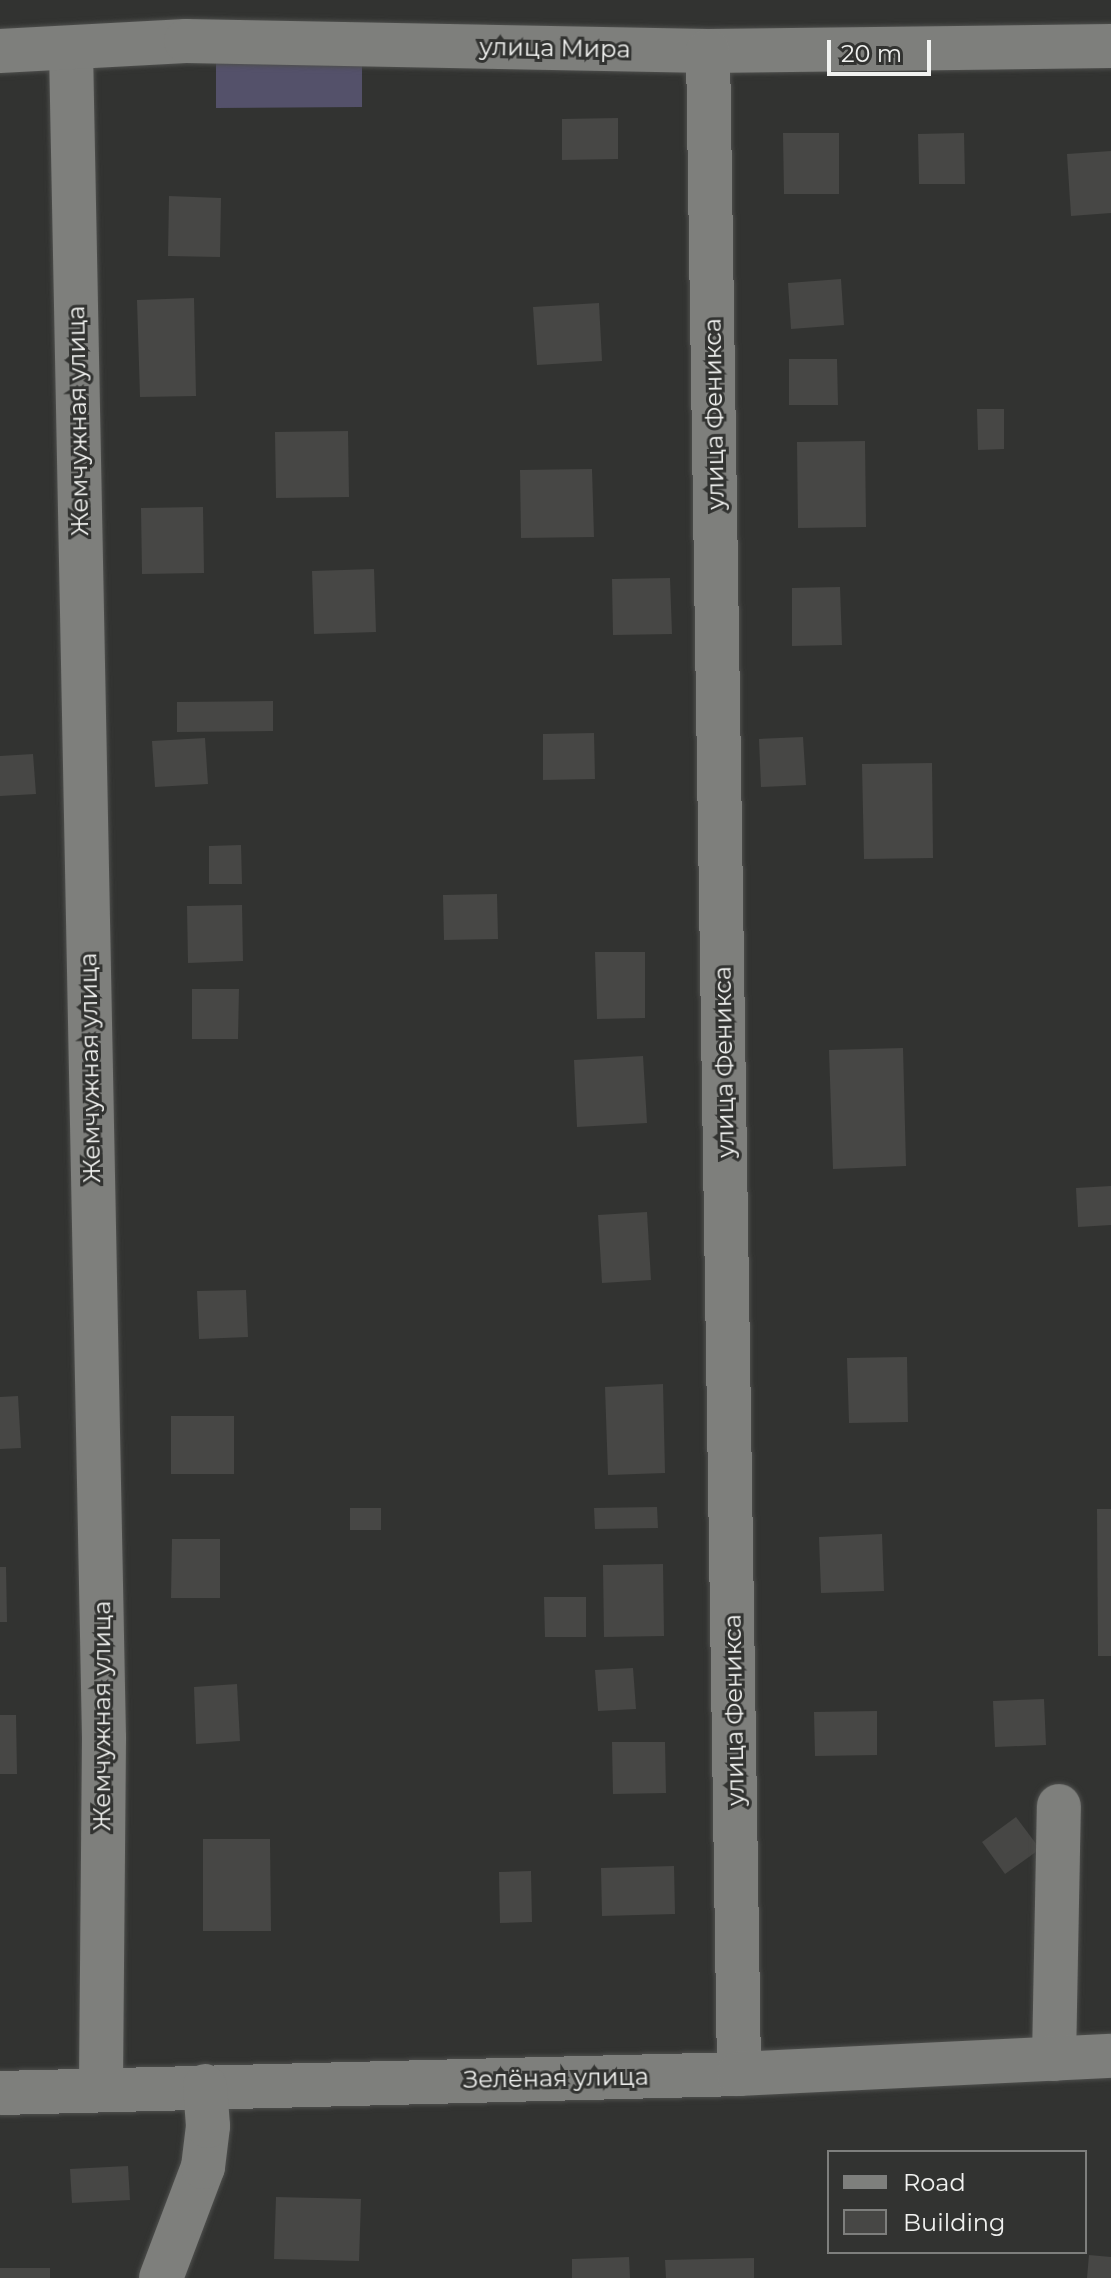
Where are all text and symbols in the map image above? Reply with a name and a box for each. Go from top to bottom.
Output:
scale bar [831,24,935,74]
street label: улица Мира [479,32,631,64]
text: 20 m [841,39,902,68]
street label: Жемчужная улица [62,306,94,536]
street label: улица Феникса [698,318,730,510]
street label: Жемчужная улица [74,953,106,1183]
street label: улица Феникса [708,966,740,1158]
street label: Жемчужная улица [88,1601,116,1831]
street label: улица Феникса [718,1614,750,1806]
street label: Зелёная улица [463,2062,649,2094]
legend [827,2150,1087,2254]
text: Road [903,2168,966,2197]
text: Building [903,2208,1006,2237]

